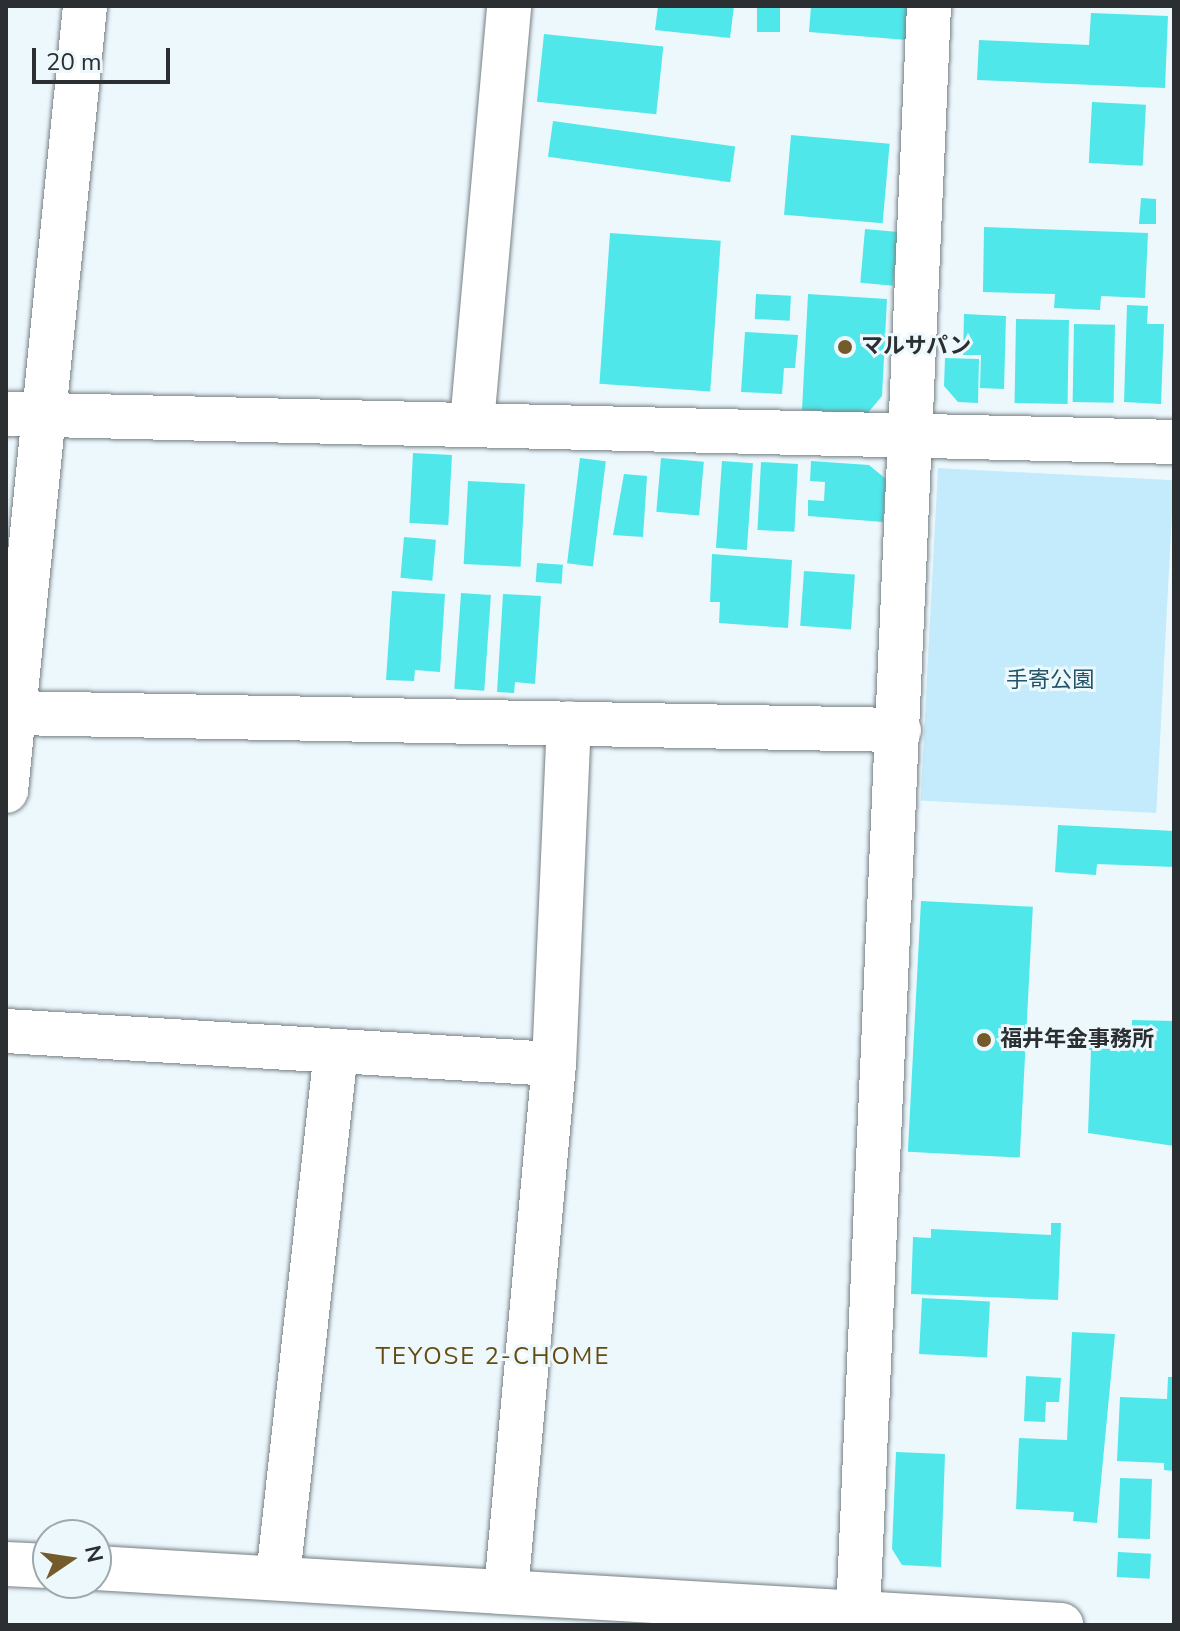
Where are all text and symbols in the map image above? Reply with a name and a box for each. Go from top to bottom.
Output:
scale bar [36,32,174,82]
text: 20 m [46,46,102,78]
place label: マルサパン [861,334,971,360]
marker: マルサパン [836,338,854,356]
park label: 手寄公園 [1006,668,1094,694]
place label: 福井年金事務所 [1000,1027,1154,1053]
marker: 福井年金事務所 [975,1031,993,1049]
district label: TEYOSE 2-CHOME [376,1343,610,1371]
north arrow [32,1519,112,1599]
text: N [77,1543,110,1565]

